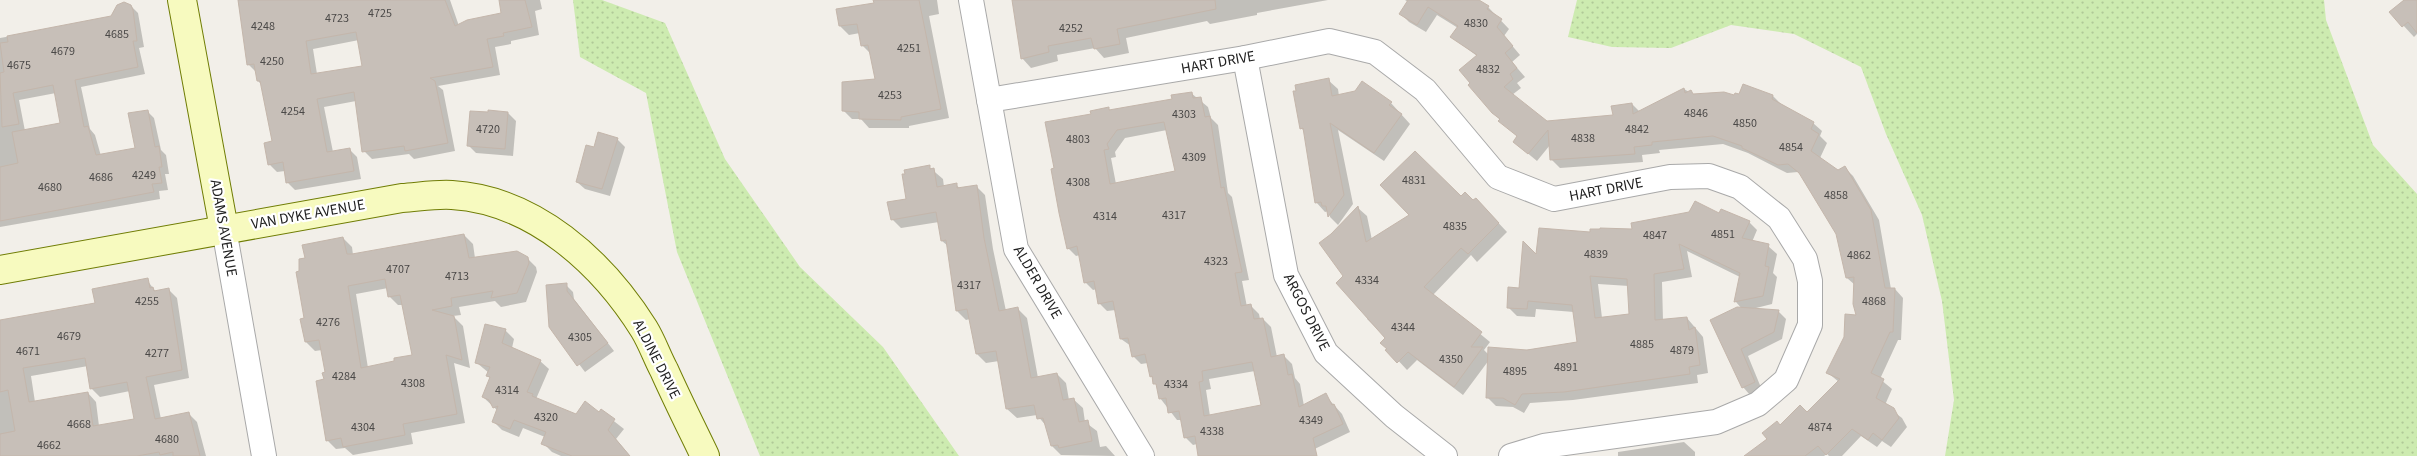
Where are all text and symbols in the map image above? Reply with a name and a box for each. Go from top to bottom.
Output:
house number: 4725 [368,5,392,22]
house number: 4723 [325,10,349,27]
house number: 4830 [1464,15,1488,32]
house number: 4248 [251,18,275,35]
house number: 4252 [1059,20,1083,37]
house number: 4685 [105,26,129,43]
house number: 4251 [897,40,921,57]
house number: 4679 [51,43,75,60]
street label: HART DRIVE [1180,46,1257,79]
house number: 4250 [260,53,284,70]
house number: 4675 [7,57,31,74]
house number: 4832 [1476,61,1500,78]
house number: 4253 [878,87,902,104]
house number: 4254 [281,103,305,120]
house number: 4846 [1684,105,1708,122]
house number: 4303 [1172,106,1196,123]
house number: 4850 [1733,115,1757,132]
house number: 4720 [476,121,500,138]
house number: 4842 [1625,121,1649,138]
house number: 4838 [1571,130,1595,147]
house number: 4803 [1066,131,1090,148]
house number: 4854 [1779,139,1803,156]
house number: 4309 [1182,149,1206,166]
house number: 4249 [132,167,156,184]
house number: 4686 [89,169,113,186]
house number: 4831 [1402,172,1426,189]
street label: HART DRIVE [1567,172,1645,207]
house number: 4308 [1066,174,1090,191]
street label: ADAMS AVENUE [205,178,242,278]
house number: 4680 [38,179,62,196]
house number: 4858 [1824,187,1848,204]
street label: VAN DYKE AVENUE [250,194,367,235]
house number: 4317 [1162,207,1186,224]
house number: 4314 [1093,208,1117,225]
house number: 4835 [1443,218,1467,235]
house number: 4851 [1711,226,1735,243]
house number: 4847 [1643,227,1667,244]
street label: ALDER DRIVE [1008,242,1067,323]
house number: 4839 [1584,246,1608,263]
house number: 4862 [1847,247,1871,264]
house number: 4323 [1204,253,1228,270]
house number: 4707 [386,261,410,278]
house number: 4713 [445,268,469,285]
street label: ARGOS DRIVE [1278,270,1335,355]
house number: 4334 [1355,272,1379,289]
house number: 4317 [957,277,981,294]
house number: 4255 [135,293,159,310]
house number: 4868 [1862,293,1886,310]
house number: 4276 [316,314,340,331]
street label: ALDINE DRIVE [628,316,686,403]
house number: 4344 [1391,319,1415,336]
house number: 4679 [57,328,81,345]
house number: 4305 [568,329,592,346]
house number: 4885 [1630,336,1654,353]
house number: 4879 [1670,342,1694,359]
house number: 4671 [16,343,40,360]
house number: 4277 [145,345,169,362]
house number: 4350 [1439,351,1463,368]
house number: 4891 [1554,359,1578,376]
house number: 4895 [1503,363,1527,380]
house number: 4284 [332,368,356,385]
house number: 4308 [401,375,425,392]
house number: 4334 [1164,376,1188,393]
house number: 4314 [495,382,519,399]
house number: 4320 [534,409,558,426]
house number: 4349 [1299,412,1323,429]
house number: 4668 [67,416,91,433]
house number: 4304 [351,419,375,436]
house number: 4874 [1808,419,1832,436]
house number: 4338 [1200,423,1224,440]
house number: 4680 [155,431,179,448]
house number: 4662 [37,437,61,454]

